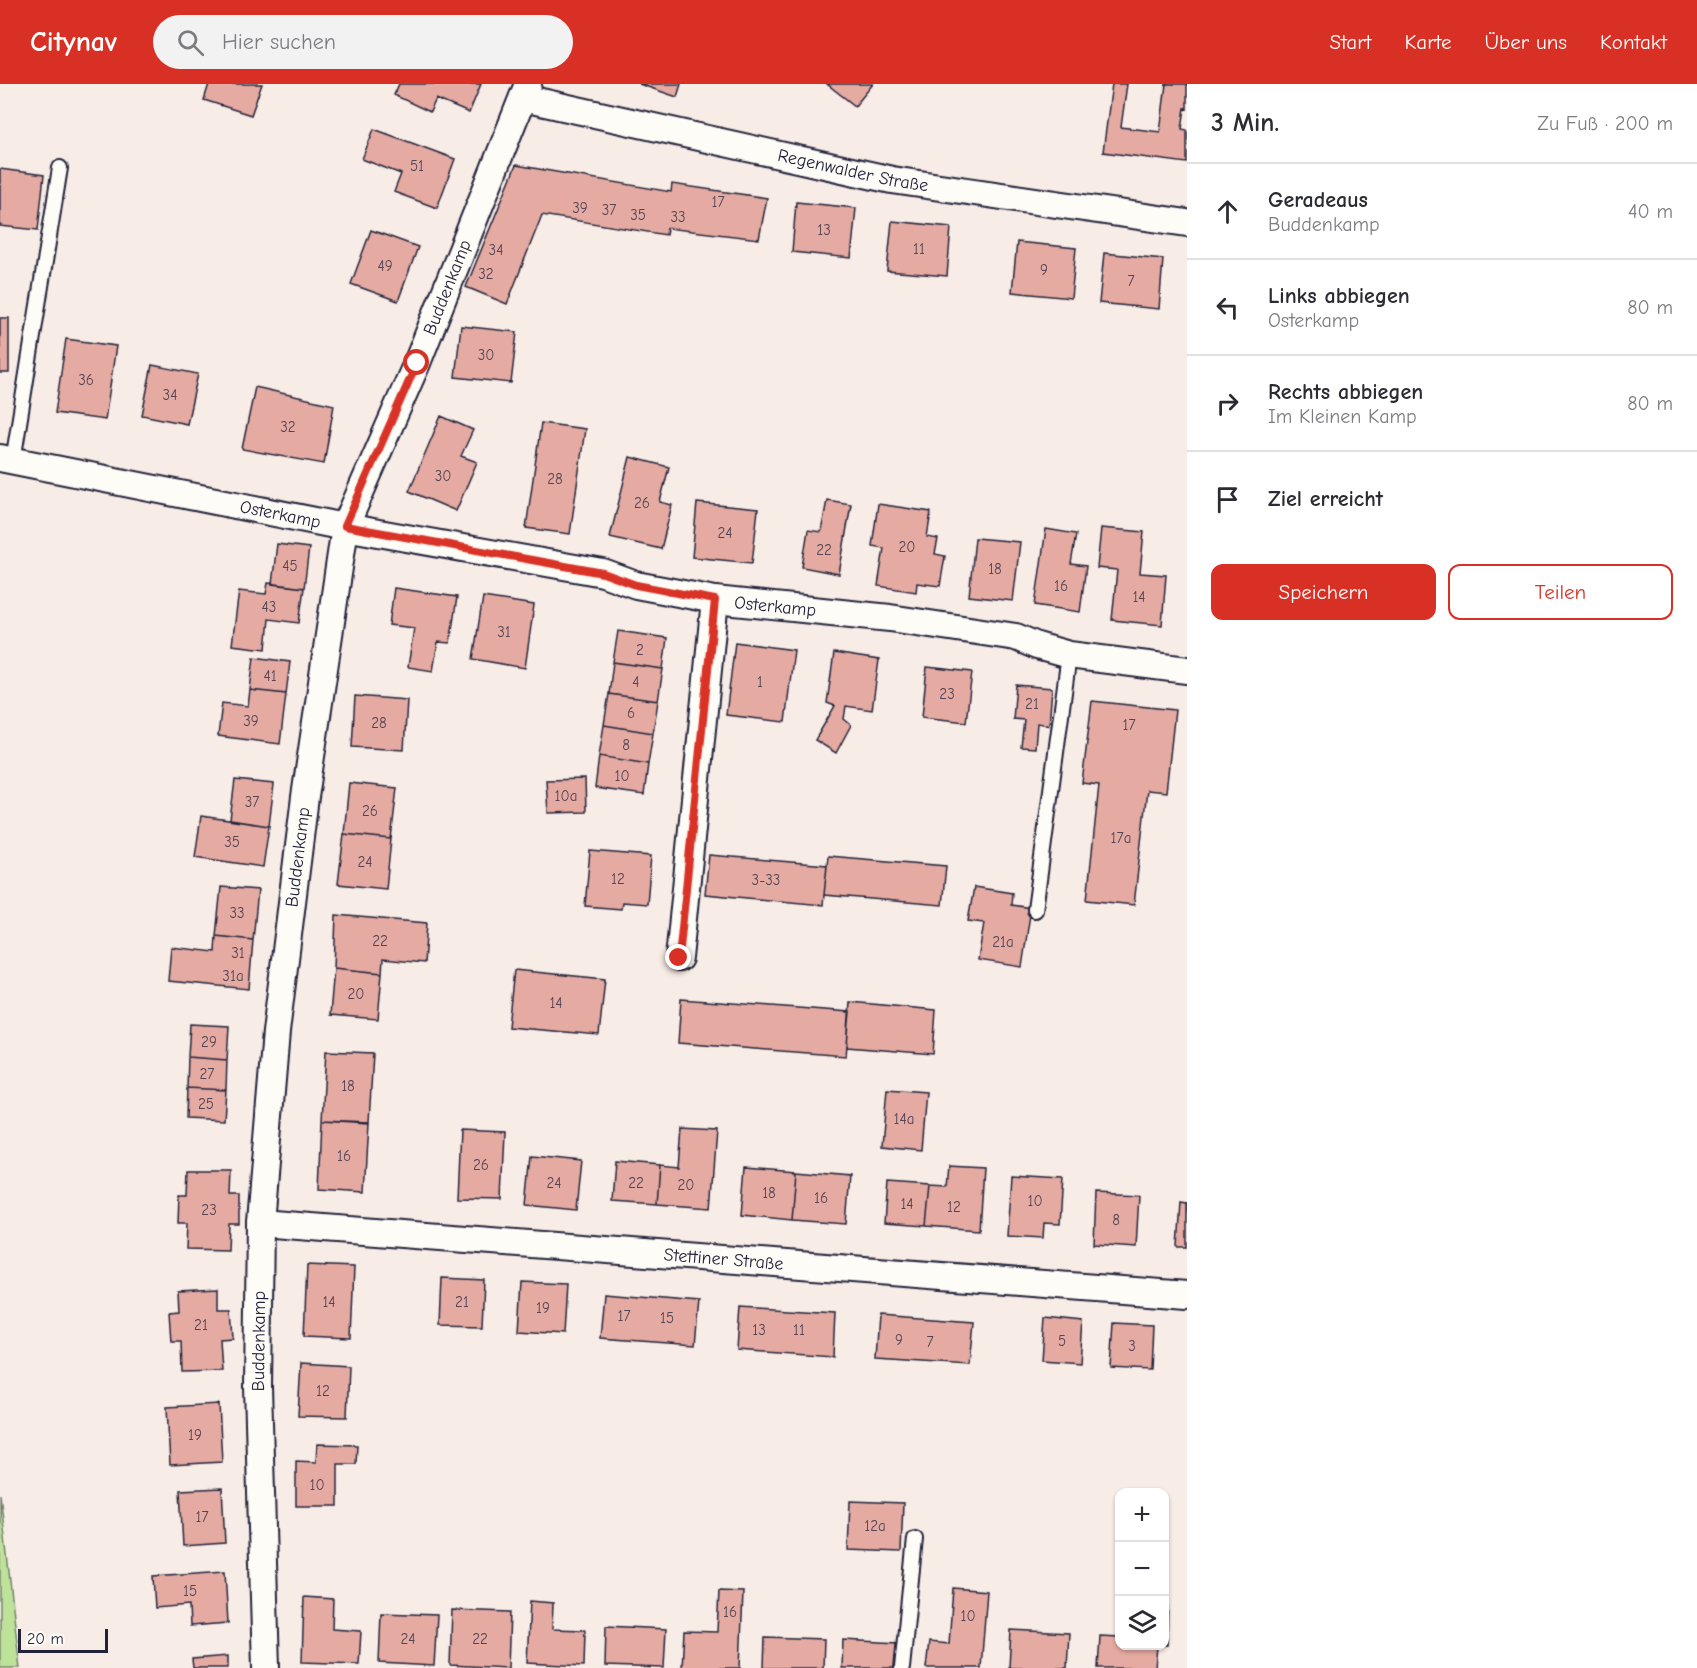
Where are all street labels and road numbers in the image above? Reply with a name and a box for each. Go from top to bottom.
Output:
street label: Regenwalder Straße [776,144,930,196]
street label: Buddenkamp [419,237,475,338]
street label: Osterkamp [238,496,323,532]
street label: Osterkamp [733,592,817,621]
street label: Buddenkamp [281,806,314,908]
street label: Stettiner Straße [663,1244,784,1274]
street label: Buddenkamp [247,1291,270,1392]

